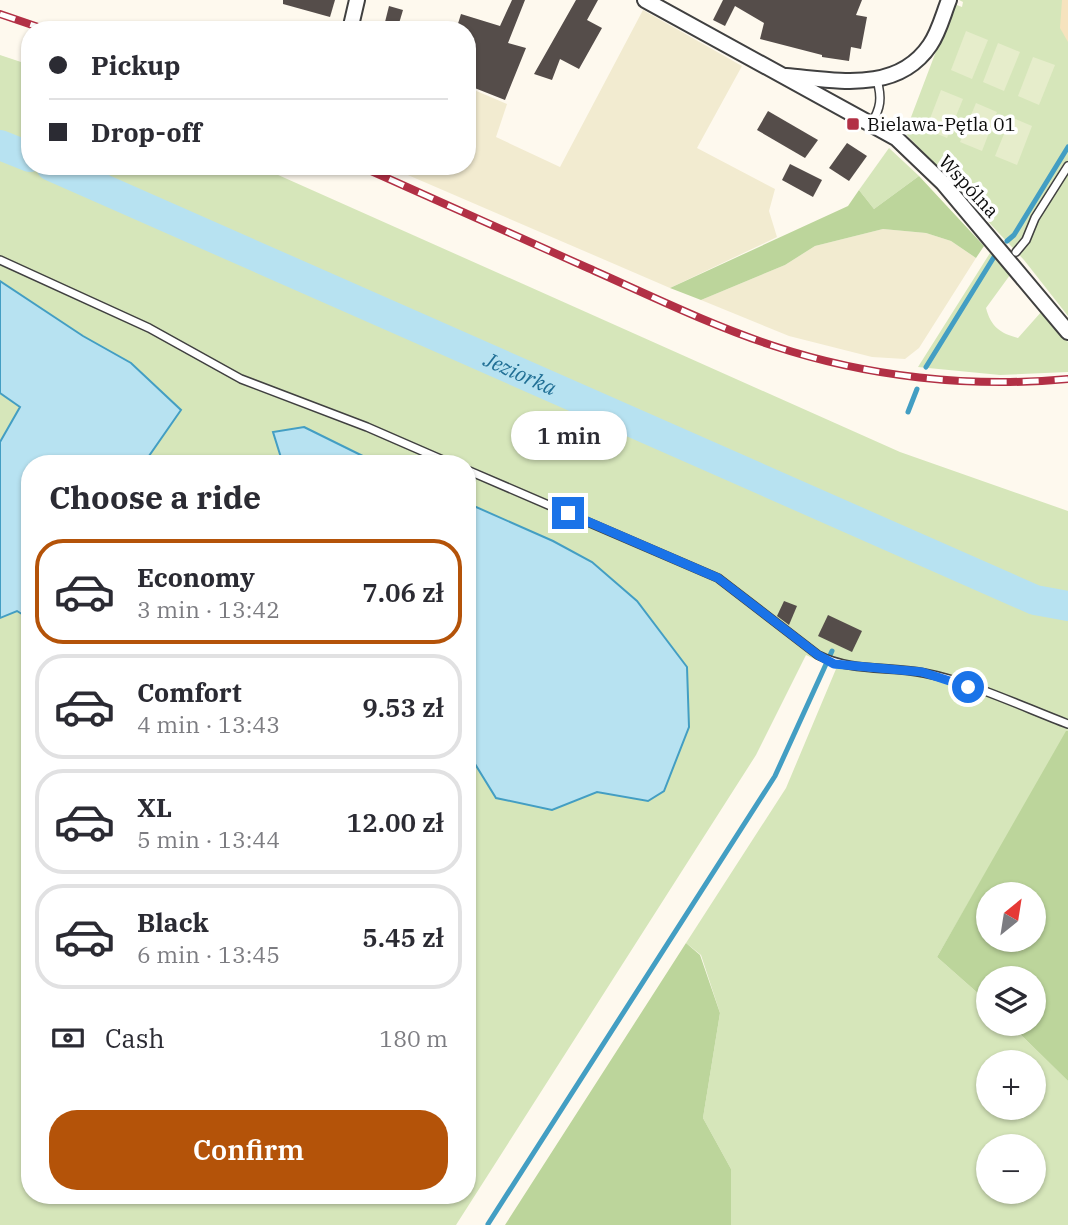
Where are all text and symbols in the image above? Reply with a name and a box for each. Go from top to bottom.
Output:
text: Pickup [91,48,181,82]
place label: Bielawa-Pętla 01 [867,112,1016,136]
text: Drop-off [91,115,202,149]
marker: Bielawa-Pętla 01 [845,116,861,132]
street label: Wspólna [934,149,1004,223]
water label: Jeziorka [479,344,561,401]
callout: 1 min [510,412,626,461]
text: 1 min [537,420,601,450]
text: Choose a ride [49,476,261,518]
route end [552,497,584,529]
icon: car [53,560,116,623]
text: Economy [137,560,255,594]
text: 7.06 zł [362,575,444,609]
text: 3 min · 13:42 [137,594,280,624]
route start [952,671,984,703]
icon: car [53,675,116,738]
text: Comfort [137,675,242,709]
text: 9.53 zł [362,690,444,724]
text: 4 min · 13:43 [137,709,280,739]
icon: car [53,790,116,853]
text: XL [137,790,172,824]
text: 12.00 zł [347,805,444,839]
text: 5 min · 13:44 [137,824,280,854]
north arrow [976,882,1046,952]
map controls [976,882,1046,1204]
icon: car [53,905,116,968]
text: Black [137,905,209,939]
text: 5.45 zł [362,920,444,954]
text: 6 min · 13:45 [137,939,280,969]
button: layers [976,966,1046,1036]
icon: cash [49,1019,87,1057]
text: Cash [105,1021,165,1055]
text: 180 m [379,1023,448,1053]
button: + [976,1050,1046,1120]
button: Confirm [49,1110,448,1190]
button: − [976,1134,1046,1204]

